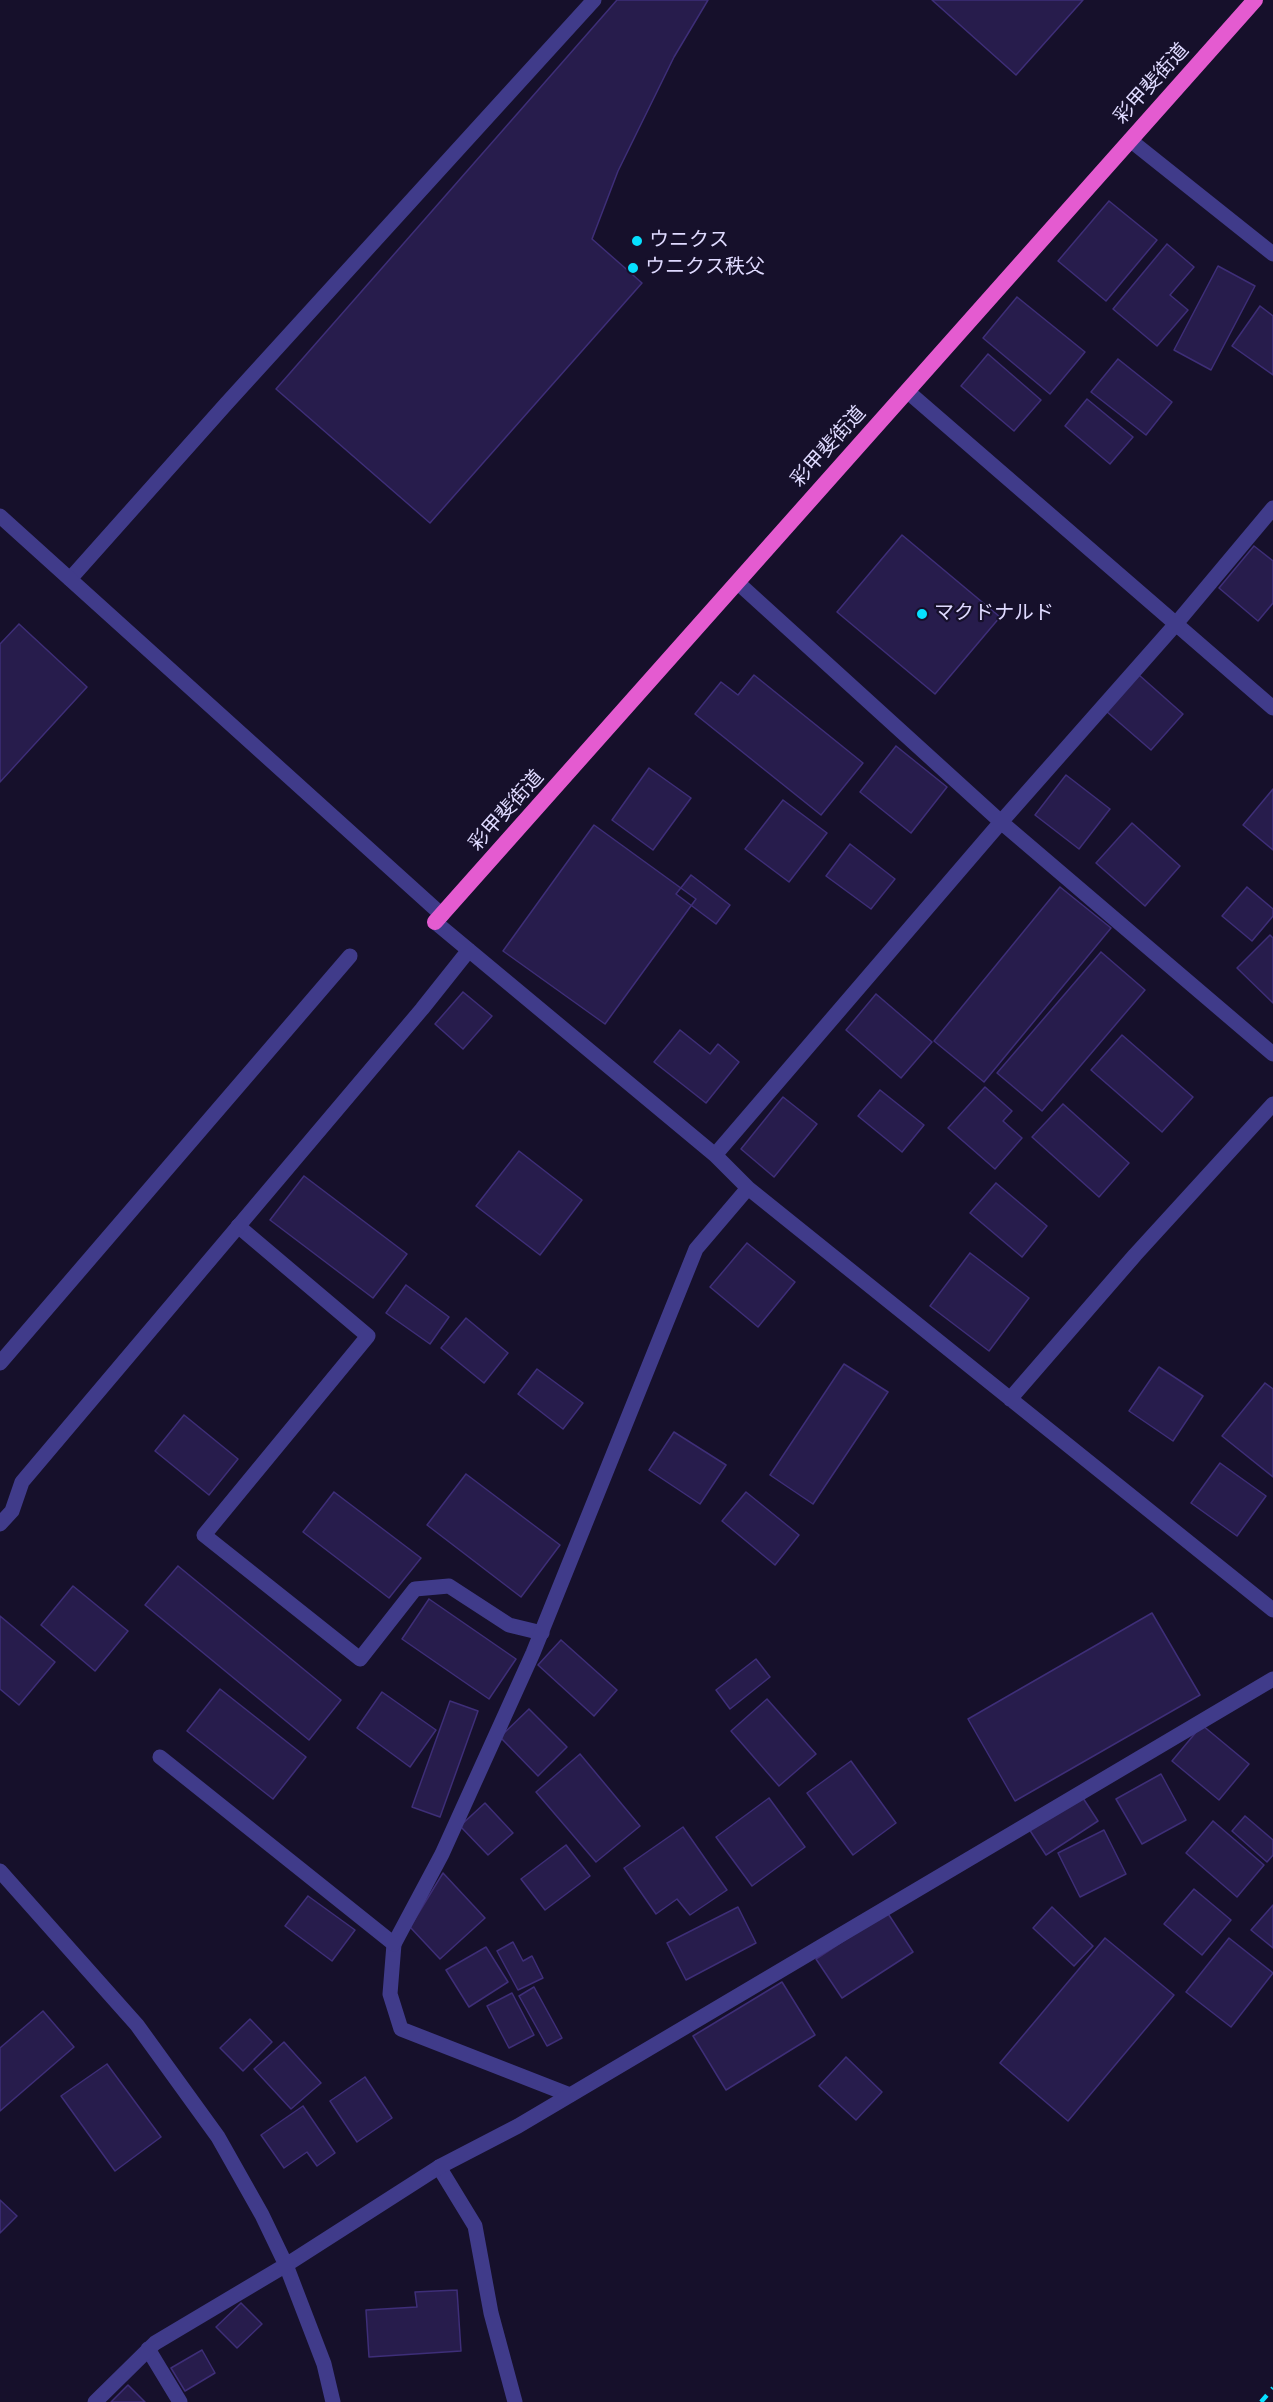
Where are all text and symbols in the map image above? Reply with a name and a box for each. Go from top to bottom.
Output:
street label: 彩甲斐街道 [1110,39,1194,129]
place label: ウニクス [649,229,729,253]
marker: ウニクス [630,234,644,248]
place label: ウニクス秩父 [645,256,765,280]
marker: ウニクス秩父 [626,261,640,275]
street label: 彩甲斐街道 [787,402,871,492]
place label: マクドナルド [934,602,1054,626]
marker: マクドナルド [915,607,929,621]
street label: 彩甲斐街道 [465,766,549,856]

